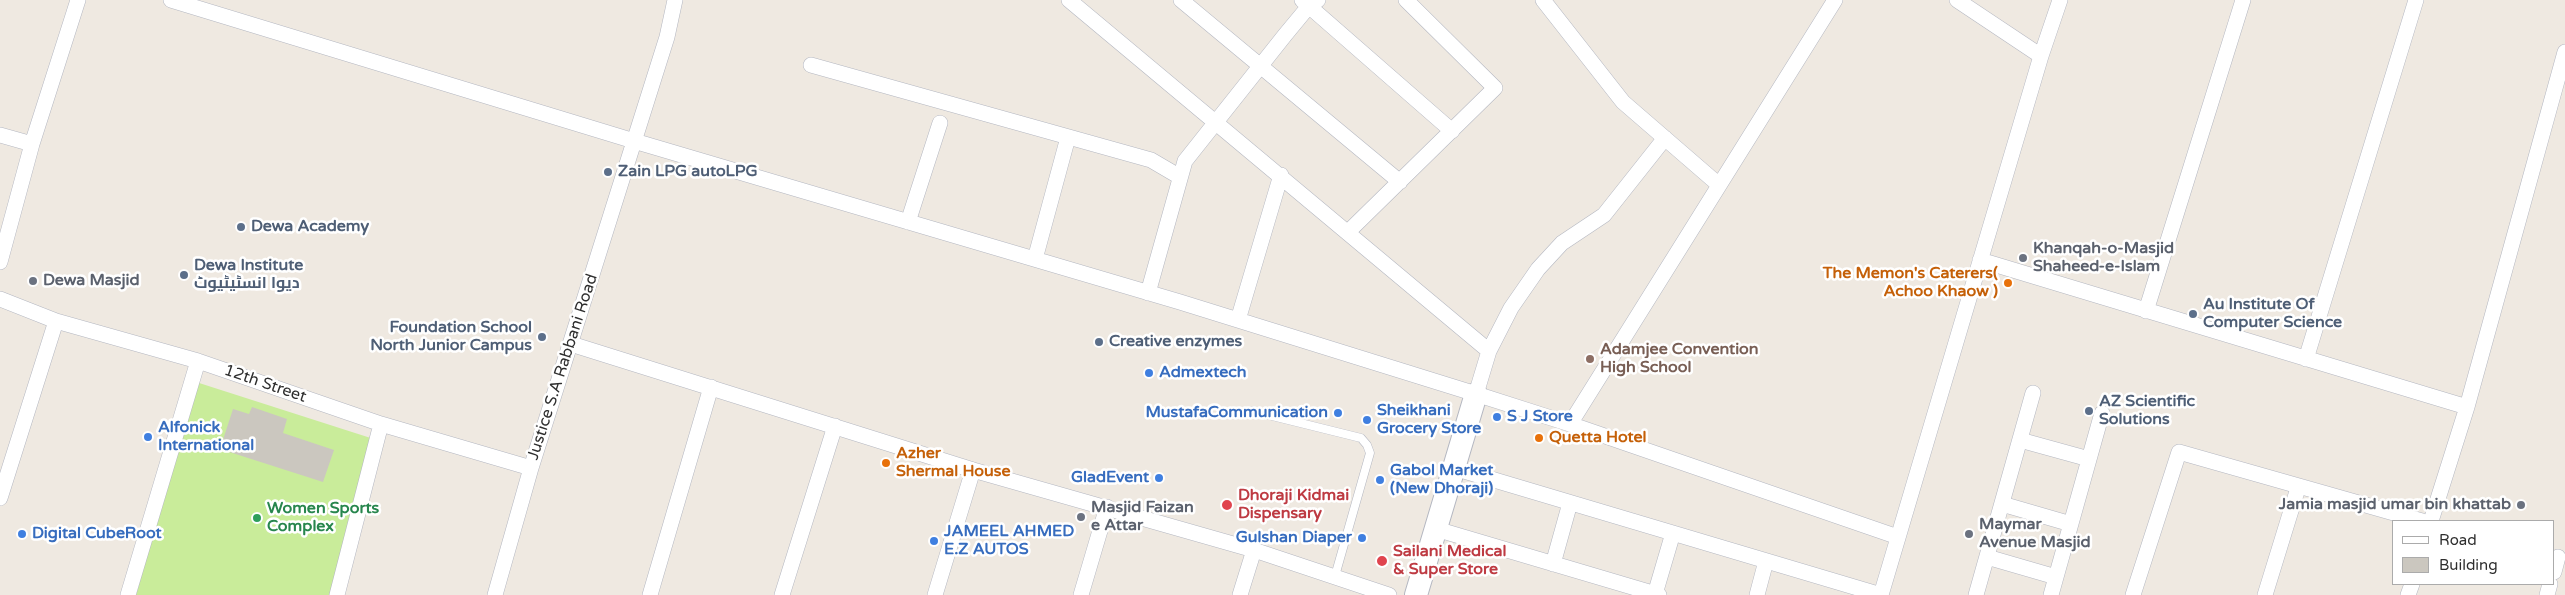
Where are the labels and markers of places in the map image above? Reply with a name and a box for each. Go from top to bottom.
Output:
place label: Zain LPG autoLPG [618,162,758,182]
marker: Zain LPG autoLPG [602,166,614,178]
place label: Dewa Academy [251,217,369,237]
marker: Dewa Academy [235,221,247,233]
place label: Khanqah-o-Masjid Shaheed-e-Islam [2033,239,2174,277]
marker: Khanqah-o-Masjid Shaheed-e-Islam [2017,252,2029,264]
place label: Dewa Institute دیوا انسٹیٹیوٹ [194,256,303,294]
place label: The Memon's Caterers( Achoo Khaow ) [1823,264,1998,302]
marker: Dewa Institute دیوا انسٹیٹیوٹ [178,269,190,281]
place label: Dewa Masjid [43,271,140,291]
marker: Dewa Masjid [27,275,39,287]
marker: The Memon's Caterers( Achoo Khaow ) [2002,277,2014,289]
place label: Au Institute Of Computer Science [2203,295,2342,333]
marker: Au Institute Of Computer Science [2187,308,2199,320]
place label: Foundation School North Junior Campus [370,318,532,356]
marker: Foundation School North Junior Campus [536,331,548,343]
place label: Creative enzymes [1109,332,1242,352]
marker: Creative enzymes [1093,336,1105,348]
place label: Adamjee Convention High School [1600,340,1759,378]
marker: Adamjee Convention High School [1584,353,1596,365]
place label: Admextech [1159,363,1246,383]
marker: Admextech [1143,367,1155,379]
place label: AZ Scientific Solutions [2099,392,2195,430]
place label: Sheikhani Grocery Store [1377,401,1481,439]
place label: MustafaCommunication [1146,403,1328,423]
marker: AZ Scientific Solutions [2083,405,2095,417]
marker: MustafaCommunication [1332,407,1344,419]
place label: S J Store [1507,407,1573,427]
marker: S J Store [1491,411,1503,423]
marker: Sheikhani Grocery Store [1361,414,1373,426]
place label: Alfonick International [158,418,254,456]
place label: Quetta Hotel [1549,428,1647,448]
marker: Alfonick International [142,431,154,443]
marker: Quetta Hotel [1533,432,1545,444]
place label: Azher Shermal House [896,444,1011,482]
marker: Azher Shermal House [880,457,892,469]
place label: Gabol Market (New Dhoraji) [1390,461,1493,499]
place label: GladEvent [1071,468,1149,488]
marker: GladEvent [1153,472,1165,484]
marker: Gabol Market (New Dhoraji) [1374,474,1386,486]
place label: Dhoraji Kidmai Dispensary [1238,486,1349,524]
place label: Jamia masjid umar bin khattab [2279,495,2511,515]
place label: Masjid Faizan e Attar [1091,498,1194,536]
marker: Dhoraji Kidmai Dispensary [1220,498,1234,512]
place label: Women Sports Complex [267,499,379,537]
marker: Jamia masjid umar bin khattab [2515,499,2527,511]
marker: Masjid Faizan e Attar [1075,511,1087,523]
marker: Women Sports Complex [251,512,263,524]
place label: Maymar Avenue Masjid [1979,515,2091,553]
place label: JAMEEL AHMED E.Z AUTOS [944,522,1074,560]
place label: Digital CubeRoot [32,524,162,544]
marker: Digital CubeRoot [16,528,28,540]
place label: Gulshan Diaper [1236,528,1352,548]
marker: Maymar Avenue Masjid [1963,528,1975,540]
marker: Gulshan Diaper [1356,532,1368,544]
marker: JAMEEL AHMED E.Z AUTOS [928,535,940,547]
place label: Sailani Medical & Super Store [1393,542,1507,580]
marker: Sailani Medical & Super Store [1375,554,1389,568]

